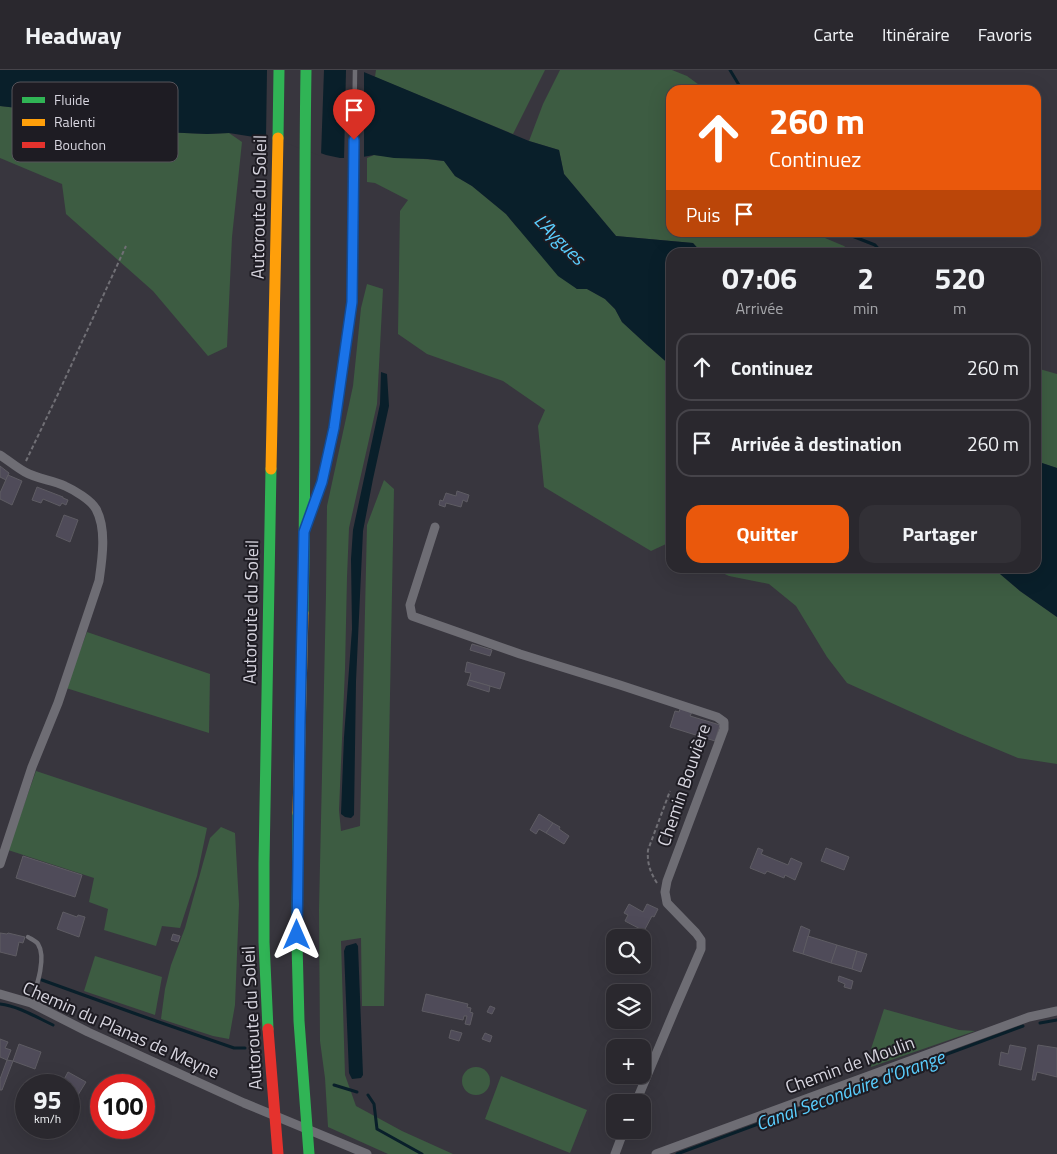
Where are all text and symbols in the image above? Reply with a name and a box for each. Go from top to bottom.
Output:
text: Headway [25,17,121,53]
text: Carte [813,21,854,48]
text: Itinéraire [882,21,950,48]
text: Favoris [978,21,1032,48]
legend [12,82,178,162]
text: Fluide [54,89,90,110]
pin [333,89,375,140]
text: 260 m [769,94,865,148]
icon: arrive [340,96,368,124]
icon: ahead [686,105,751,170]
text: Ralenti [54,111,95,132]
text: Bouchon [54,134,106,155]
street label: Autoroute du Soleil [244,135,273,279]
text: Continuez [769,142,861,176]
text: Puis [686,200,720,229]
icon: arrive [730,200,758,228]
water label: L'Aygues [528,206,594,272]
text: 07:06 [722,255,797,301]
text: 2 [857,255,874,301]
text: 520 [935,255,985,301]
text: Arrivée [736,296,783,320]
text: min [853,296,878,320]
text: m [953,296,966,320]
icon: ahead [688,353,716,381]
text: Continuez [731,353,813,382]
text: 260 m [967,353,1019,382]
icon: arrive [688,429,716,457]
text: Arrivée à destination [731,429,902,458]
text: 260 m [967,429,1019,458]
button: Quitter [686,505,849,563]
button: Partager [859,505,1021,563]
street label: Autoroute du Soleil [236,540,265,684]
street label: Chemin Bouvière [650,720,717,850]
position arrow [270,908,322,960]
map controls [606,929,651,1139]
button: search [606,929,651,974]
street label: Autoroute du Soleil [234,945,269,1091]
street label: Chemin du Planas de Meyne [18,974,224,1085]
button: layers [606,984,651,1029]
street label: Chemin de Moulin [782,1029,918,1100]
button: + [606,1039,651,1084]
water label: Canal Secondaire d'Orange [751,1041,950,1137]
speed limit sign: 100 [90,1074,155,1139]
text: 95 [33,1081,62,1119]
button: − [606,1094,651,1139]
text: km/h [34,1109,61,1128]

